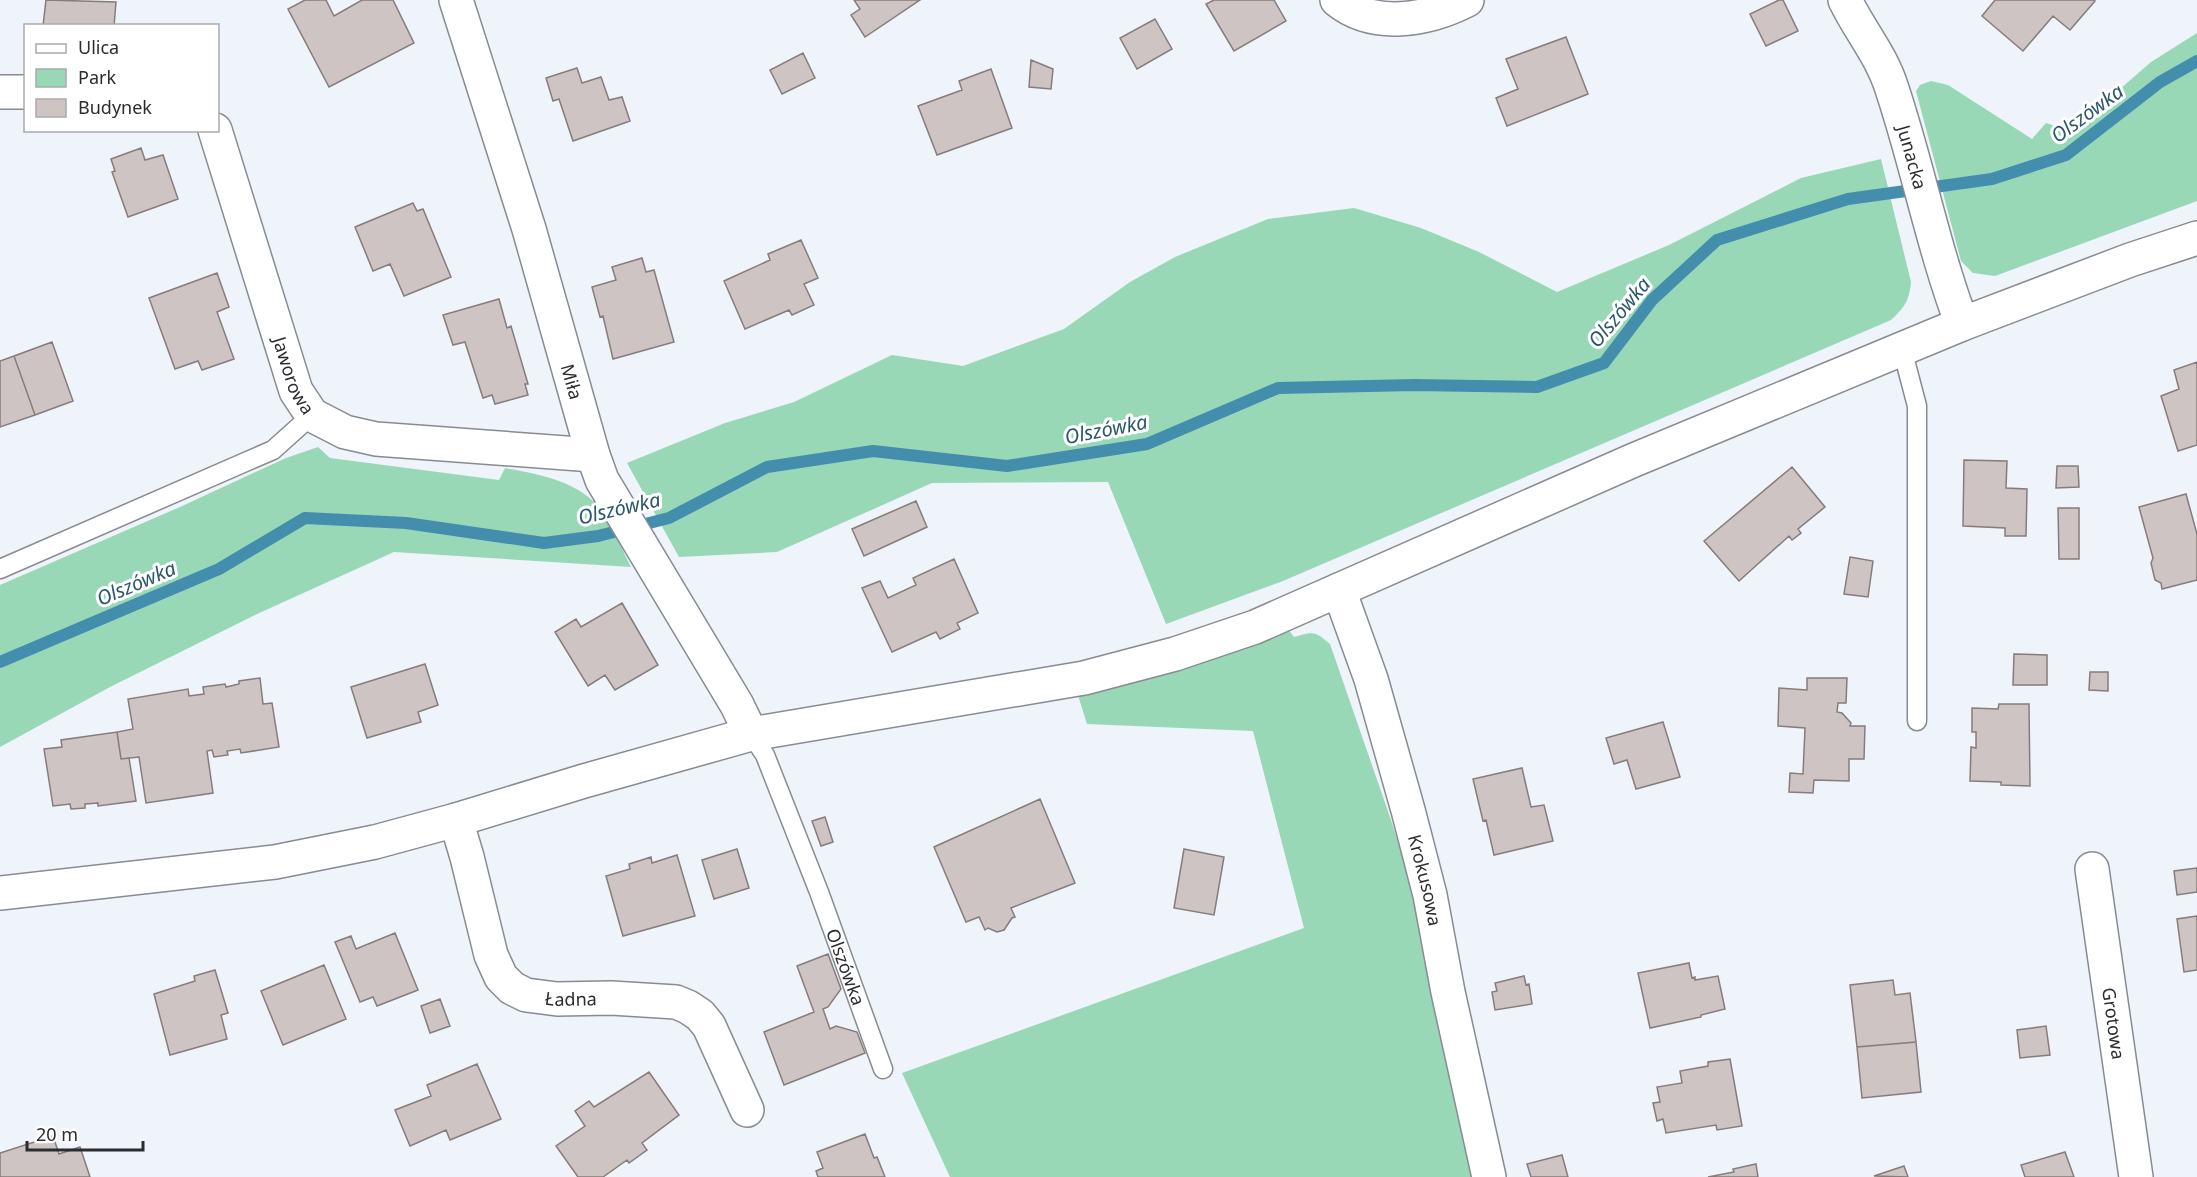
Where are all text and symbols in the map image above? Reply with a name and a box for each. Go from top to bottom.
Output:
legend [24,24,219,132]
text: Ulica [78,35,119,59]
text: Park [78,65,116,89]
water label: Olszówka [2045,77,2129,149]
text: Budynek [78,95,152,119]
street label: Junacka [1891,120,1933,192]
water label: Olszówka [1582,271,1656,353]
street label: Jaworowa [267,332,320,419]
street label: Miła [556,361,589,402]
water label: Olszówka [1062,408,1150,450]
water label: Olszówka [575,485,663,531]
water label: Olszówka [92,554,180,612]
street label: Krokusowa [1403,832,1447,928]
street label: Olszówka [821,925,871,1009]
street label: Ładna [544,986,597,1011]
street label: Grotowa [2097,986,2131,1061]
scale bar [27,1114,142,1152]
text: 20 m [36,1122,78,1146]

